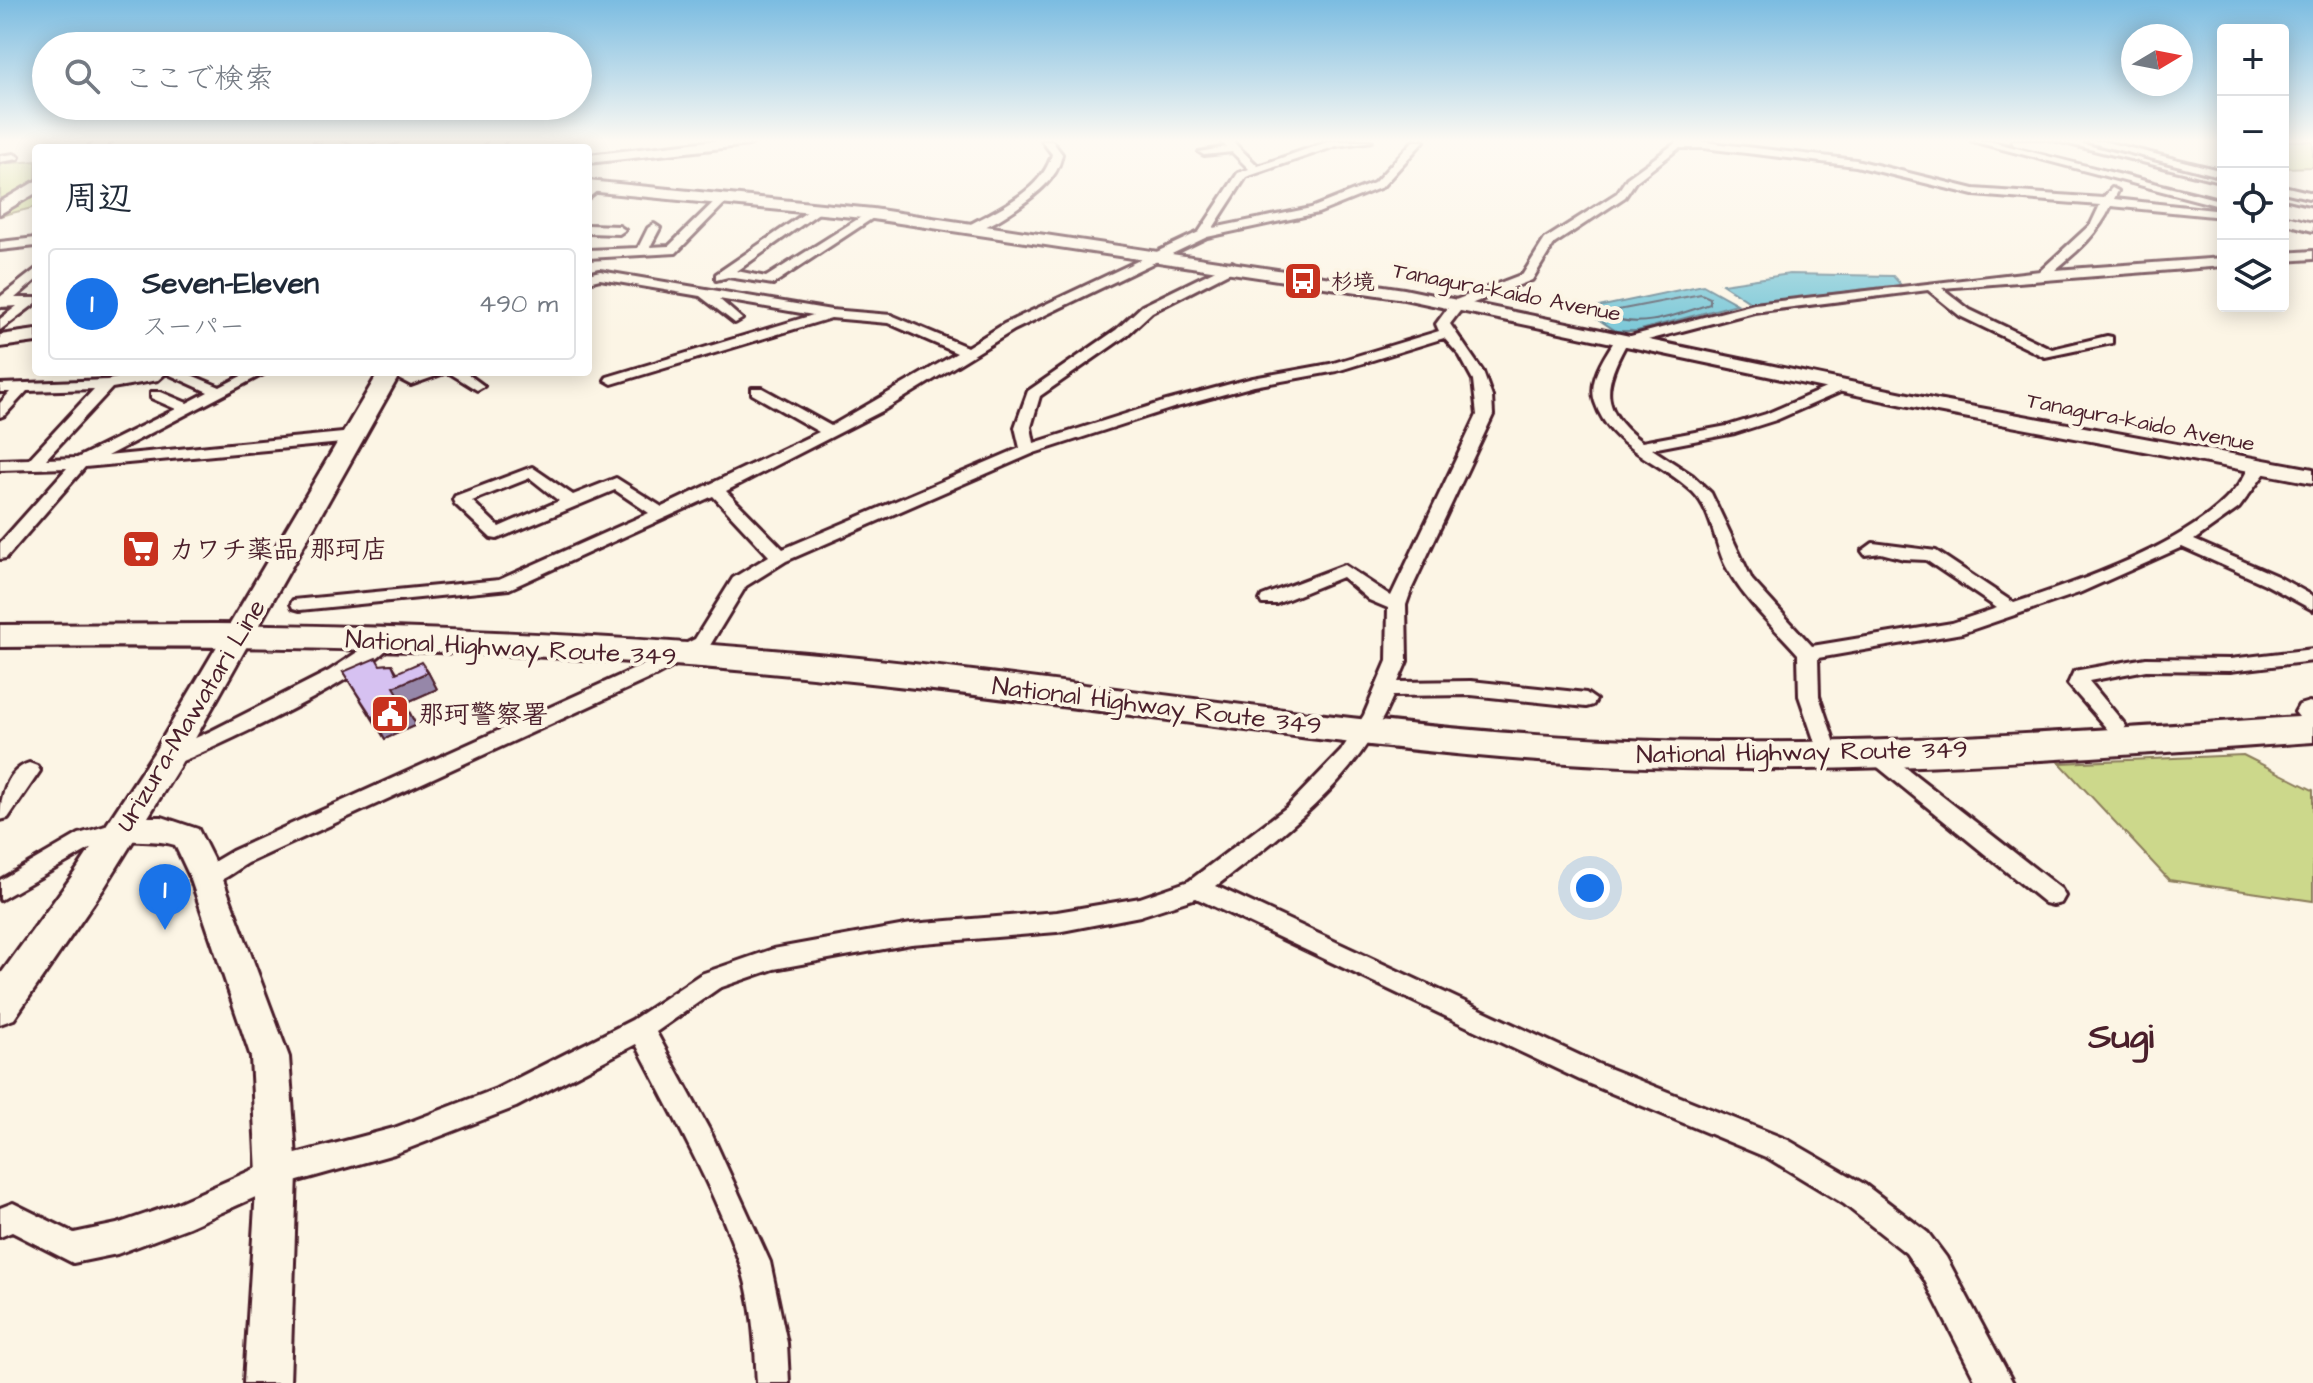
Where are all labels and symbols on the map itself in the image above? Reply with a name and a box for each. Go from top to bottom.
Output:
north arrow [2121,24,2193,96]
street label: Tanagura-kaido Avenue [1390,255,1624,331]
bus stop icon: 杉境 [1282,260,1324,302]
place label: 杉境 [1331,267,1375,298]
street label: Tanagura-kaido Avenue [2024,385,2258,461]
supermarket icon: カワチ薬品 那珂店 [120,528,162,570]
place label: カワチ薬品 那珂店 [169,532,387,568]
street label: Urizura-Mawatari Line [107,593,275,838]
street label: National Highway Route 349 [344,621,677,677]
street label: National Highway Route 349 [990,668,1323,746]
public building icon: 那珂警察署 [369,693,411,735]
place label: 那珂警察署 [418,697,548,733]
street label: National Highway Route 349 [1636,731,1968,775]
pin: 1 [139,864,191,930]
your location [1570,868,1610,908]
district label: Sugi [2087,1011,2154,1063]

